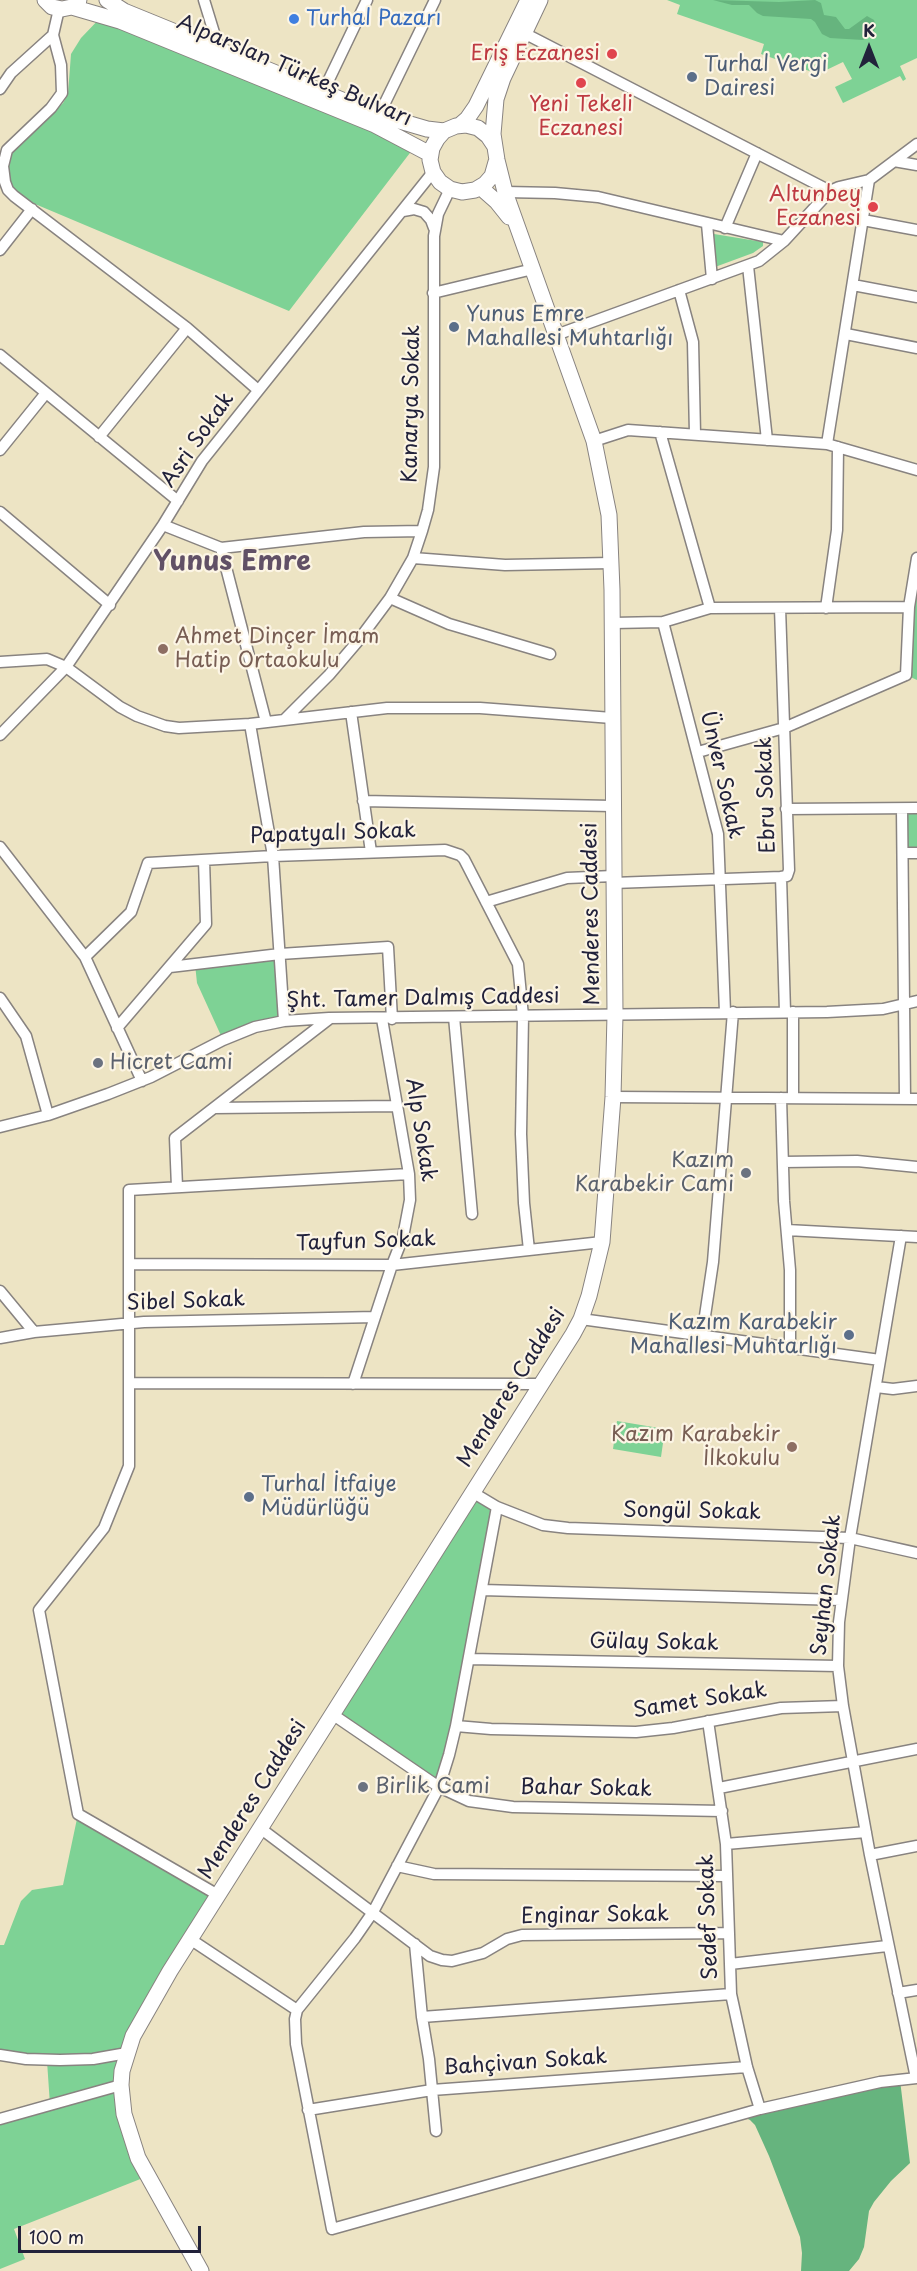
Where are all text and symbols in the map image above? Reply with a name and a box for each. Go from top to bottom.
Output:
place label: Turhal Pazarı [306,6,441,32]
street label: Alparslan Türkeş Bulvarı [173,10,415,132]
marker: Turhal Pazarı [287,12,301,26]
north arrow [839,18,899,78]
text: K [863,18,875,42]
place label: Eriş Eczanesi [470,41,600,67]
marker: Eriş Eczanesi [605,47,619,61]
place label: Turhal Vergi Dairesi [704,52,828,102]
marker: Turhal Vergi Dairesi [685,70,699,84]
marker: Yeni Tekeli Eczanesi [574,76,588,90]
place label: Yeni Tekeli Eczanesi [529,92,633,142]
place label: Altunbey Eczanesi [769,182,861,232]
marker: Altunbey Eczanesi [866,200,880,214]
place label: Yunus Emre Mahallesi Muhtarlığı [466,302,673,352]
marker: Yunus Emre Mahallesi Muhtarlığı [447,320,461,334]
street label: Kanarya Sokak [398,325,426,483]
street label: Asri Sokak [156,388,240,492]
district label: Yunus Emre [153,547,311,579]
place label: Ahmet Dinçer İmam Hatip Ortaokulu [175,624,379,674]
marker: Ahmet Dinçer İmam Hatip Ortaokulu [156,642,170,656]
street label: Ünver Sokak [694,709,748,841]
street label: Ebru Sokak [752,736,782,854]
street label: Papatyalı Sokak [250,819,416,849]
street label: Menderes Caddesi [578,822,606,1006]
street label: Şht. Tamer Dalmış Caddesi [286,984,560,1014]
place label: Hicret Cami [110,1050,233,1076]
marker: Hicret Cami [91,1056,105,1070]
street label: Alp Sokak [399,1076,441,1184]
place label: Kazım Karabekir Cami [574,1148,734,1198]
marker: Kazım Karabekir Cami [739,1166,753,1180]
street label: Tayfun Sokak [296,1227,436,1257]
street label: Sibel Sokak [126,1287,246,1317]
street label: Menderes Caddesi [453,1304,571,1472]
place label: Kazım Karabekir Mahallesi Muhtarlığı [630,1310,837,1360]
marker: Kazım Karabekir Mahallesi Muhtarlığı [842,1328,856,1342]
place label: Kazım Karabekir İlkokulu [611,1422,780,1472]
marker: Kazım Karabekir İlkokulu [785,1440,799,1454]
place label: Turhal İtfaiye Müdürlüğü [261,1472,397,1522]
marker: Turhal İtfaiye Müdürlüğü [242,1490,256,1504]
street label: Songül Sokak [623,1498,761,1526]
street label: Seyhan Sokak [807,1513,847,1657]
street label: Gülay Sokak [589,1629,719,1657]
street label: Samet Sokak [631,1678,769,1724]
street label: Menderes Caddesi [194,1716,312,1884]
place label: Birlik Cami [375,1774,490,1800]
street label: Bahar Sokak [520,1775,652,1803]
marker: Birlik Cami [356,1780,370,1794]
street label: Sedef Sokak [694,1854,724,1980]
street label: Enginar Sokak [521,1902,669,1930]
street label: Bahçivan Sokak [442,2045,608,2081]
scale bar [21,2214,204,2252]
text: 100 m [29,2223,84,2250]

